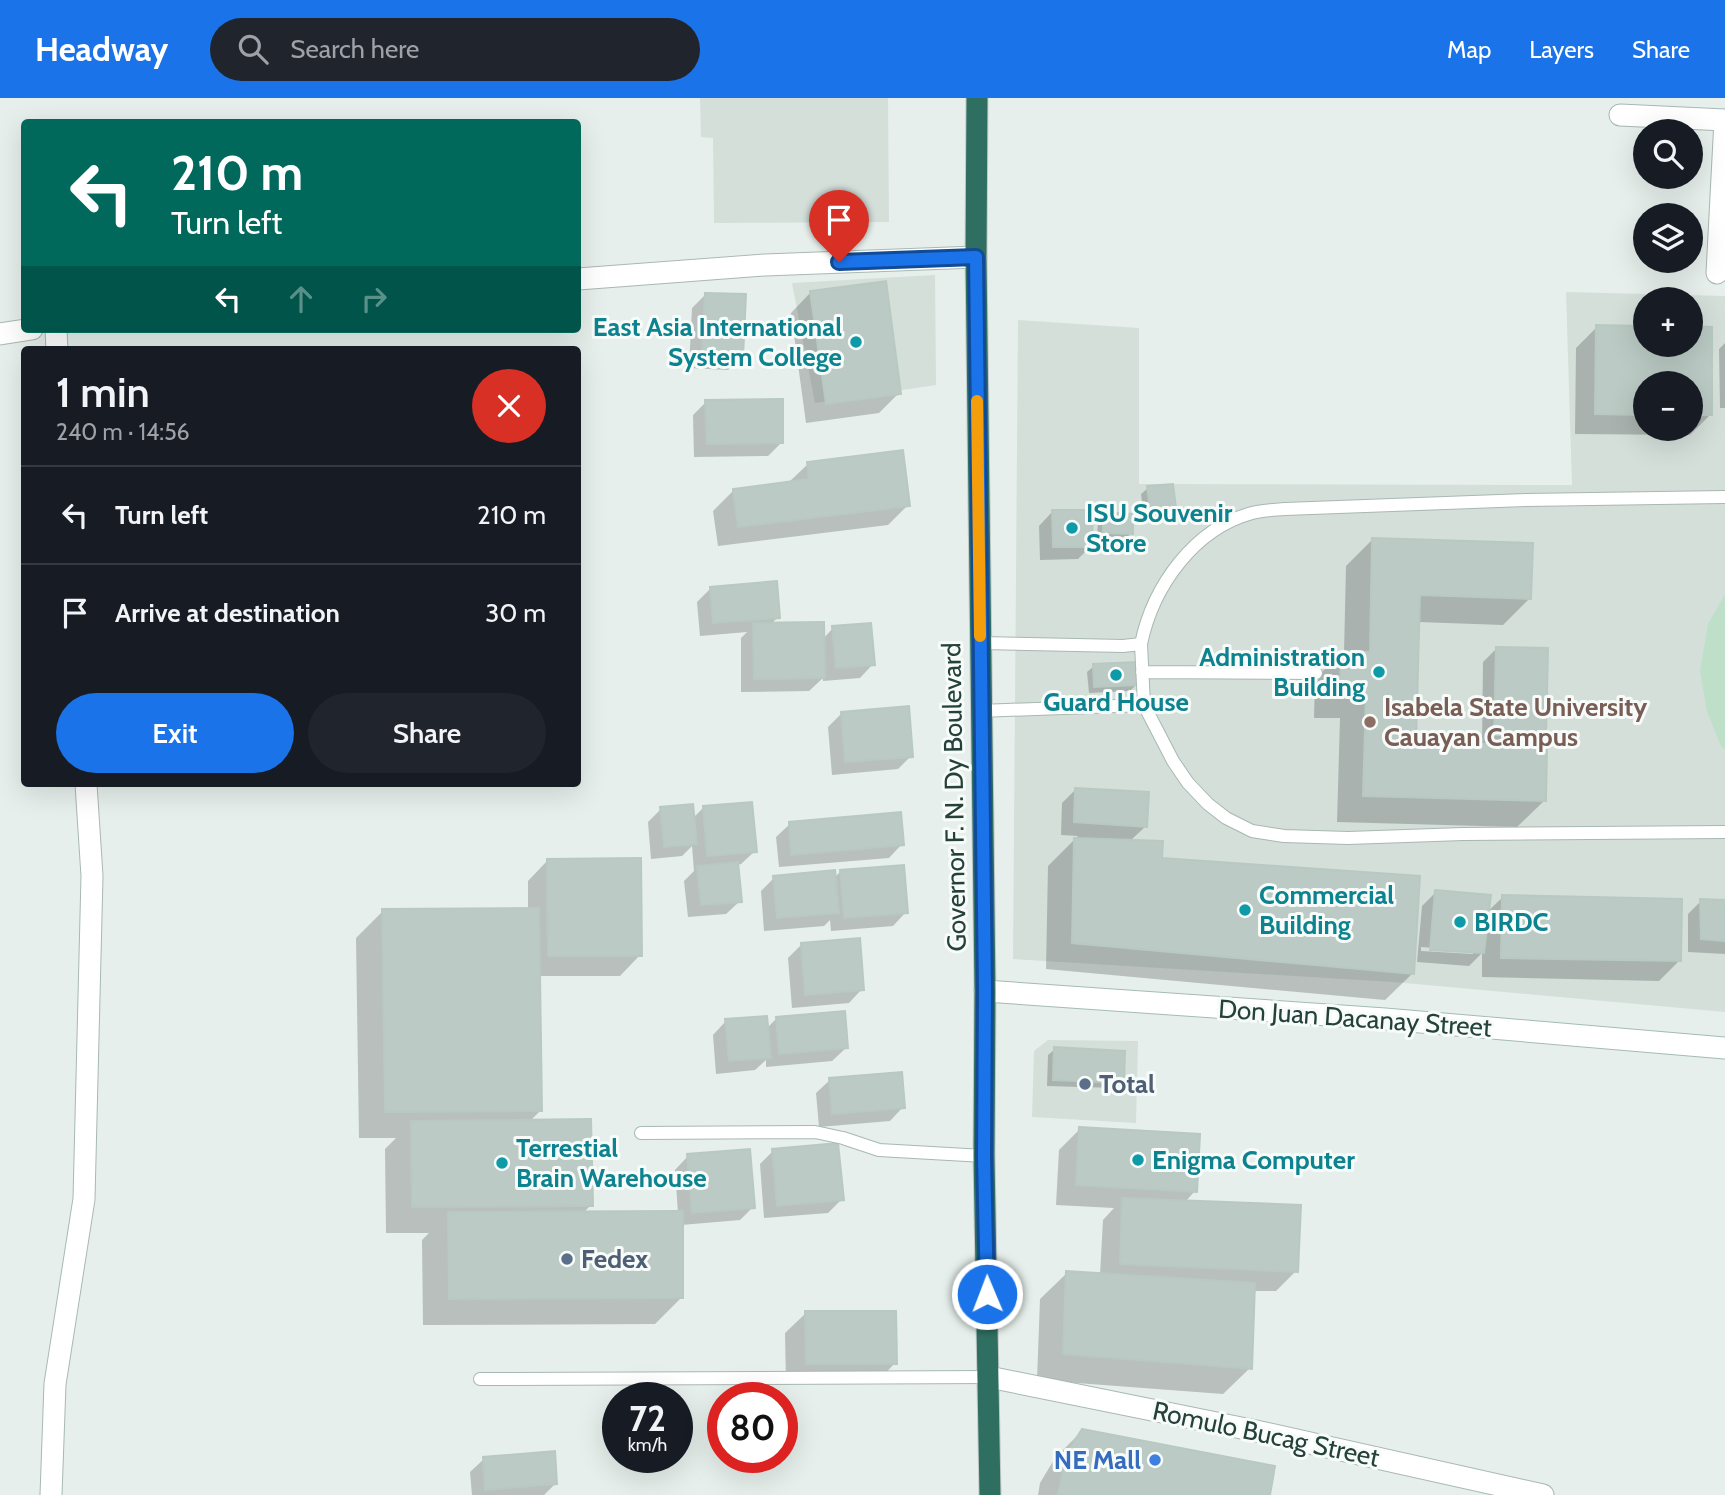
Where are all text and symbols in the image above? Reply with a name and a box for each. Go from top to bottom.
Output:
search box [210,18,700,81]
text: Headway [35,29,168,69]
icon: search [234,30,272,68]
text: Search here [290,33,419,65]
text: Map [1447,35,1491,64]
text: Layers [1529,35,1594,64]
text: Share [1632,35,1690,64]
map controls [1633,119,1703,441]
button: search [1633,119,1703,189]
text: 210 m [171,143,303,202]
icon: left [56,147,147,238]
pin [809,190,869,262]
icon: arrive [820,201,858,239]
text: Turn left [171,203,282,242]
button: layers [1633,203,1703,273]
icon: left [209,280,247,318]
icon: ahead [282,280,320,318]
icon: right [355,280,393,318]
button: + [1633,287,1703,357]
place label: East Asia International System College [593,311,842,373]
marker: East Asia International System College [848,334,864,350]
text: 1 min [56,366,150,418]
button: close [472,369,546,443]
button: − [1633,371,1703,441]
text: 240 m · 14:56 [56,418,190,446]
icon: left [56,496,94,534]
place label: ISU Souvenir Store [1086,497,1233,559]
text: Turn left [115,499,208,531]
text: 210 m [477,499,546,531]
marker: ISU Souvenir Store [1064,520,1080,536]
icon: arrive [56,594,94,632]
text: Arrive at destination [115,597,340,629]
text: 30 m [485,597,546,629]
place label: Administration Building [1199,641,1365,703]
street label: Governor F. N. Dy Boulevard [935,642,973,952]
marker: Administration Building [1371,664,1387,680]
marker: Guard House [1108,667,1124,683]
place label: Guard House [1043,686,1189,718]
place label: Isabela State University Cauayan Campus [1384,691,1647,753]
button: Exit [56,693,294,773]
button: Share [308,693,546,773]
marker: Isabela State University Cauayan Campus [1362,714,1378,730]
place label: Commercial Building [1259,879,1394,941]
marker: Commercial Building [1237,902,1253,918]
place label: BIRDC [1474,906,1549,938]
marker: BIRDC [1452,914,1468,930]
street label: Don Juan Dacanay Street [1217,992,1493,1044]
place label: Total [1099,1068,1155,1100]
marker: Total [1077,1076,1093,1092]
place label: Terrestial Brain Warehouse [516,1132,707,1194]
place label: Enigma Computer [1152,1144,1355,1176]
marker: Enigma Computer [1130,1152,1146,1168]
marker: Terrestial Brain Warehouse [494,1155,510,1171]
place label: Fedex [581,1243,648,1275]
marker: Fedex [559,1251,575,1267]
position arrow [950,1257,1024,1331]
speed limit sign: 80 [707,1382,798,1473]
street label: Romulo Bucag Street [1150,1394,1383,1474]
text: 72 [629,1397,666,1440]
text: km/h [628,1434,667,1456]
place label: NE Mall [1054,1444,1141,1476]
marker: NE Mall [1147,1452,1163,1468]

